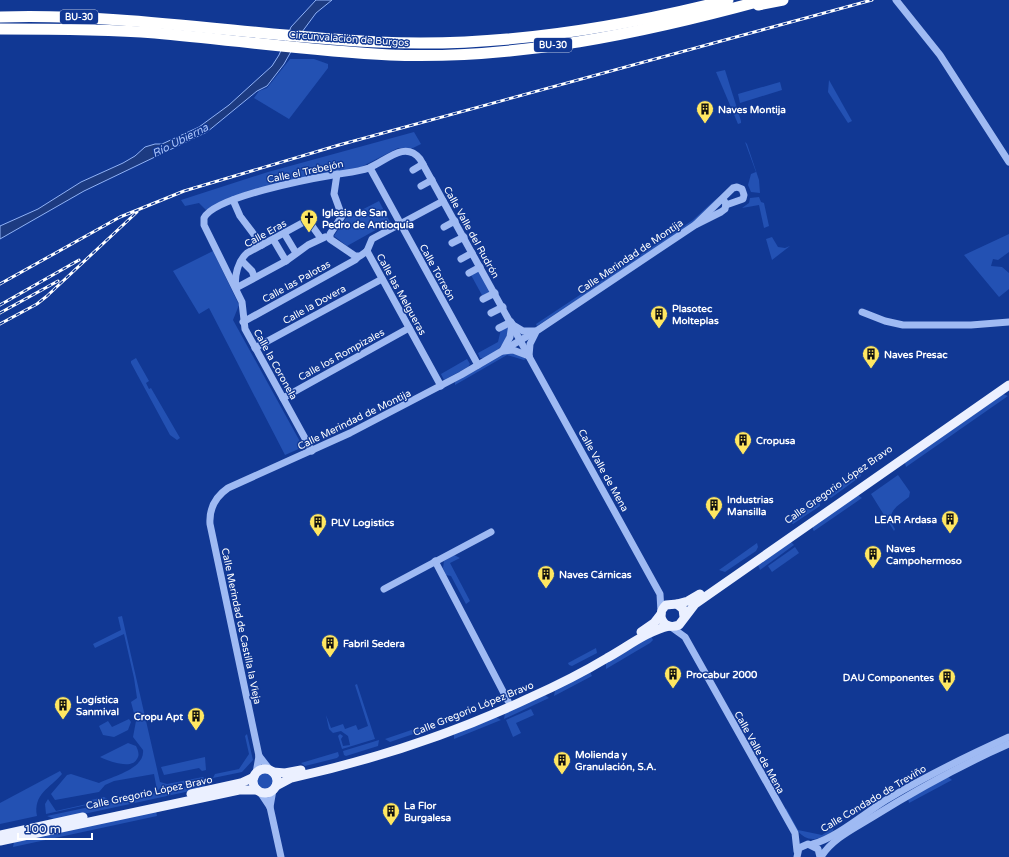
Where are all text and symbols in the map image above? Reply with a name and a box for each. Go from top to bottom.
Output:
road number: BU-30 [60,10,98,24]
street label: Circunvalación de Burgos [288,29,410,49]
road number: BU-30 [534,38,572,52]
building icon: Naves Montija [695,99,715,124]
place label: Naves Montija [718,104,786,116]
water label: Río Ubierna [150,120,211,160]
street label: Calle el Trebejón [266,158,345,186]
street label: Calle Valle del Rudrón [441,184,501,281]
place label: Iglesia de San Pedro de Antioquía [322,207,414,231]
church icon: Iglesia de San Pedro de Antioquía [299,208,319,233]
street label: Calle Eras [242,217,289,250]
street label: Calle Merindad de Montija [575,217,686,297]
street label: Calle Torreón [417,242,458,303]
street label: Calle las Melgueras [374,252,429,337]
street label: Calle las Palotas [260,258,333,306]
street label: Calle la Dovera [281,283,348,327]
place label: Plasotec Molteplas [672,303,719,327]
building icon: Plasotec Molteplas [649,304,669,329]
street label: Calle los Rompizales [296,326,387,384]
street label: Calle la Coronela [251,327,300,402]
building icon: Naves Presac [861,344,881,369]
place label: Naves Presac [884,349,948,361]
street label: Calle Merindad de Montija [296,387,413,453]
street label: Calle Valle de Mena [575,427,631,514]
building icon: Cropusa [733,430,753,455]
place label: Cropusa [756,435,796,447]
street label: Calle Gregorio López Bravo [782,443,895,527]
place label: Industrias Mansilla [727,494,774,518]
building icon: Industrias Mansilla [704,495,724,520]
building icon: LEAR Ardasa [940,509,960,534]
building icon: PLV Logistics [308,512,328,537]
place label: LEAR Ardasa [874,514,937,526]
place label: PLV Logistics [331,517,395,529]
place label: Naves Campohermoso [886,543,962,567]
building icon: Naves Campohermoso [863,544,883,569]
street label: Calle Merindad de Castilla la Vieja [219,547,263,705]
building icon: Naves Cárnicas [536,564,556,589]
place label: Naves Cárnicas [559,569,632,581]
building icon: Fabril Sedera [320,633,340,658]
place label: Fabril Sedera [343,638,405,650]
building icon: Procabur 2000 [663,664,683,689]
building icon: DAU Componentes [937,667,957,692]
place label: Procabur 2000 [686,669,758,681]
place label: DAU Componentes [843,672,934,684]
street label: Calle Gregorio López Bravo [411,679,535,739]
place label: Logística Sanmival [76,694,119,718]
building icon: Logística Sanmival [53,695,73,720]
building icon: Cropu Apt [186,706,206,731]
street label: Calle Valle de Mena [731,709,787,796]
place label: Cropu Apt [134,711,183,723]
place label: Molienda y Granulación, S.A. [575,749,657,773]
building icon: Molienda y Granulación, S.A. [552,750,572,775]
street label: Calle Condado de Treviño [819,763,928,835]
street label: Calle Gregorio López Bravo [85,774,214,812]
place label: La Flor Burgalesa [404,800,452,824]
building icon: La Flor Burgalesa [381,801,401,826]
scale bar [18,815,92,841]
text: 100 m [24,822,61,836]

